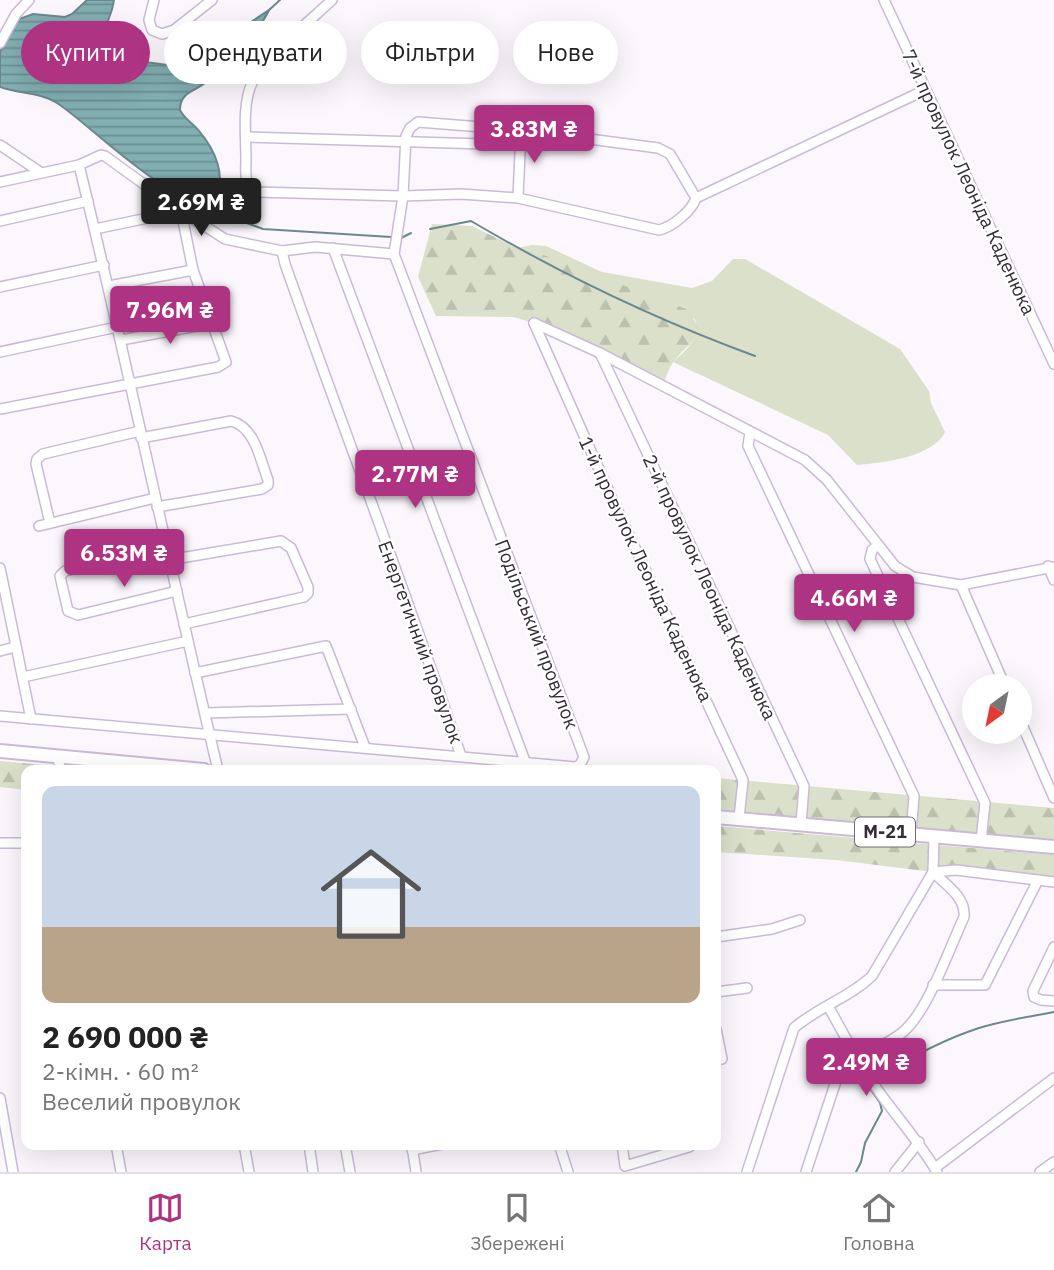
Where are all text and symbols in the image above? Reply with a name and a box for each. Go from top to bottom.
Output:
chip: Купити [21,21,150,84]
chip: Орендувати [164,21,347,84]
chip: Фільтри [361,21,499,84]
chip: Нове [513,21,618,84]
street label: 7-й провулок Леоніда Каденюка [897,45,1041,319]
pin: 3.83M ₴ [469,106,599,165]
text: 3.83M ₴ [490,113,578,143]
pin: 2.69M ₴ [136,178,266,238]
text: 2.69M ₴ [157,186,245,216]
pin: 7.96M ₴ [105,286,235,346]
text: 7.96M ₴ [126,294,214,324]
street label: 1-й провулок Леоніда Каденюка [574,432,718,706]
pin: 2.77M ₴ [350,450,480,510]
street label: 2-й провулок Леоніда Каденюка [638,450,782,724]
text: 2.77M ₴ [371,458,459,488]
pin: 6.53M ₴ [59,530,189,589]
street label: Подільський провулок [490,536,584,732]
text: 6.53M ₴ [80,537,168,567]
street label: Енергетичний провулок [373,537,469,747]
pin: 4.66M ₴ [789,574,919,634]
text: 4.66M ₴ [810,582,898,612]
north arrow [962,674,1032,744]
map controls [962,674,1032,744]
road number: М-21 [855,818,915,846]
icon: home [308,831,434,957]
text: 2 690 000 ₴ [42,1017,209,1056]
pin: 2.49M ₴ [801,1038,931,1098]
text: 2.49M ₴ [822,1046,910,1076]
text: 2-кімн. · 60 m² [42,1056,199,1086]
text: Веселий провулок [42,1086,241,1116]
tab: Карта [139,1189,192,1255]
tab: Збережені [470,1189,565,1255]
tab: Головна [843,1189,915,1255]

